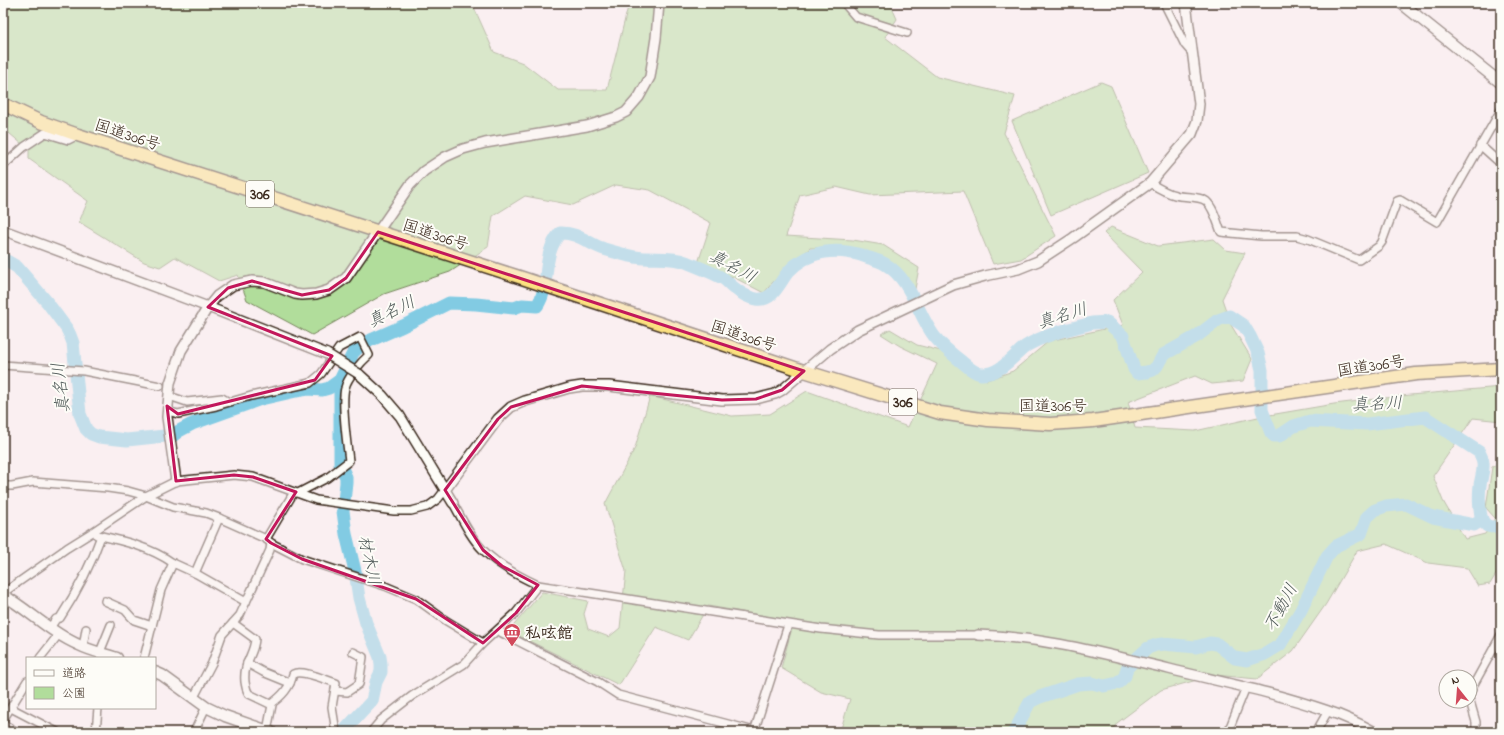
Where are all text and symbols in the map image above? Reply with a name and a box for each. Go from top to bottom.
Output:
street label: 国道306号 [91,114,164,158]
road number: 306 [246,181,274,207]
street label: 国道306号 [399,214,472,258]
water label: 真名川 [704,244,761,290]
water label: 真名川 [363,290,420,335]
water label: 真名川 [1034,297,1090,336]
street label: 国道306号 [707,315,780,359]
street label: 国道306号 [1336,350,1407,384]
water label: 真名川 [46,361,77,415]
road number: 306 [889,389,917,415]
water label: 真名川 [1351,391,1403,418]
street label: 国道306号 [1019,395,1087,419]
water label: 材木川 [351,533,386,588]
water label: 不動川 [1258,579,1305,636]
museum icon: 私呟館 [502,622,522,647]
place label: 私呟館 [525,622,573,646]
legend [26,657,156,709]
text: 道路 [62,665,86,683]
north arrow [1438,669,1478,709]
text: N [1449,672,1461,689]
text: 公園 [62,685,86,703]

